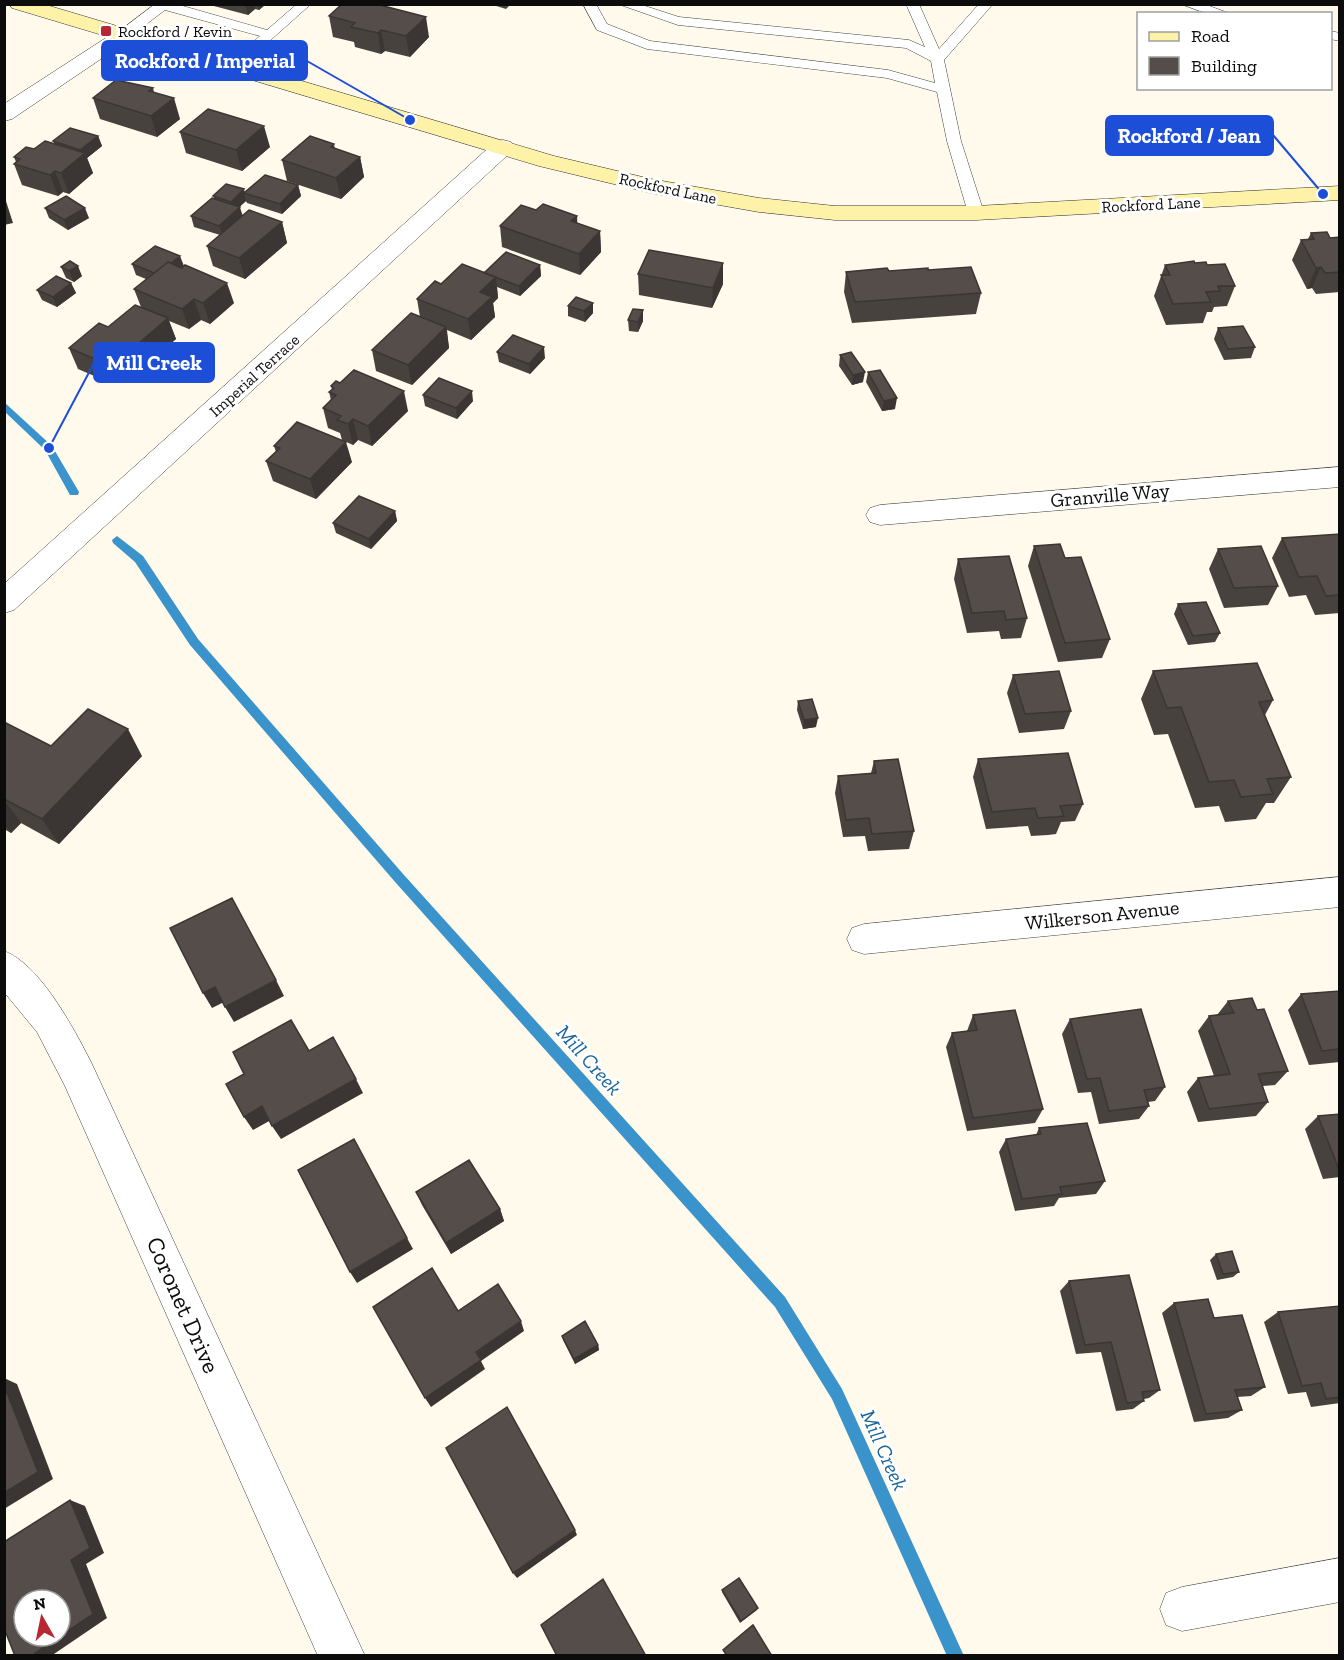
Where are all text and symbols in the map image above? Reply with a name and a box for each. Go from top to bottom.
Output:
legend [1137,12,1332,90]
place label: Rockford / Kevin [118,22,233,41]
marker: Rockford / Kevin [99,24,113,38]
text: Road [1191,25,1230,47]
callout: Rockford / Imperial [102,41,307,80]
text: Rockford / Imperial [115,48,295,73]
text: Building [1191,55,1257,77]
callout: Rockford / Jean [1106,116,1273,155]
text: Rockford / Jean [1117,123,1261,148]
street label: Rockford Lane [617,169,718,208]
street label: Rockford Lane [1101,192,1201,217]
street label: Imperial Terrace [206,330,303,421]
callout: Mill Creek [94,343,214,382]
text: Mill Creek [106,350,202,375]
street label: Granville Way [1049,478,1172,512]
street label: Wilkerson Avenue [1024,895,1180,935]
water label: Mill Creek [551,1019,627,1100]
street label: Coronet Drive [140,1232,226,1377]
water label: Mill Creek [856,1406,913,1494]
north arrow [12,1588,72,1648]
text: N [32,1593,47,1614]

